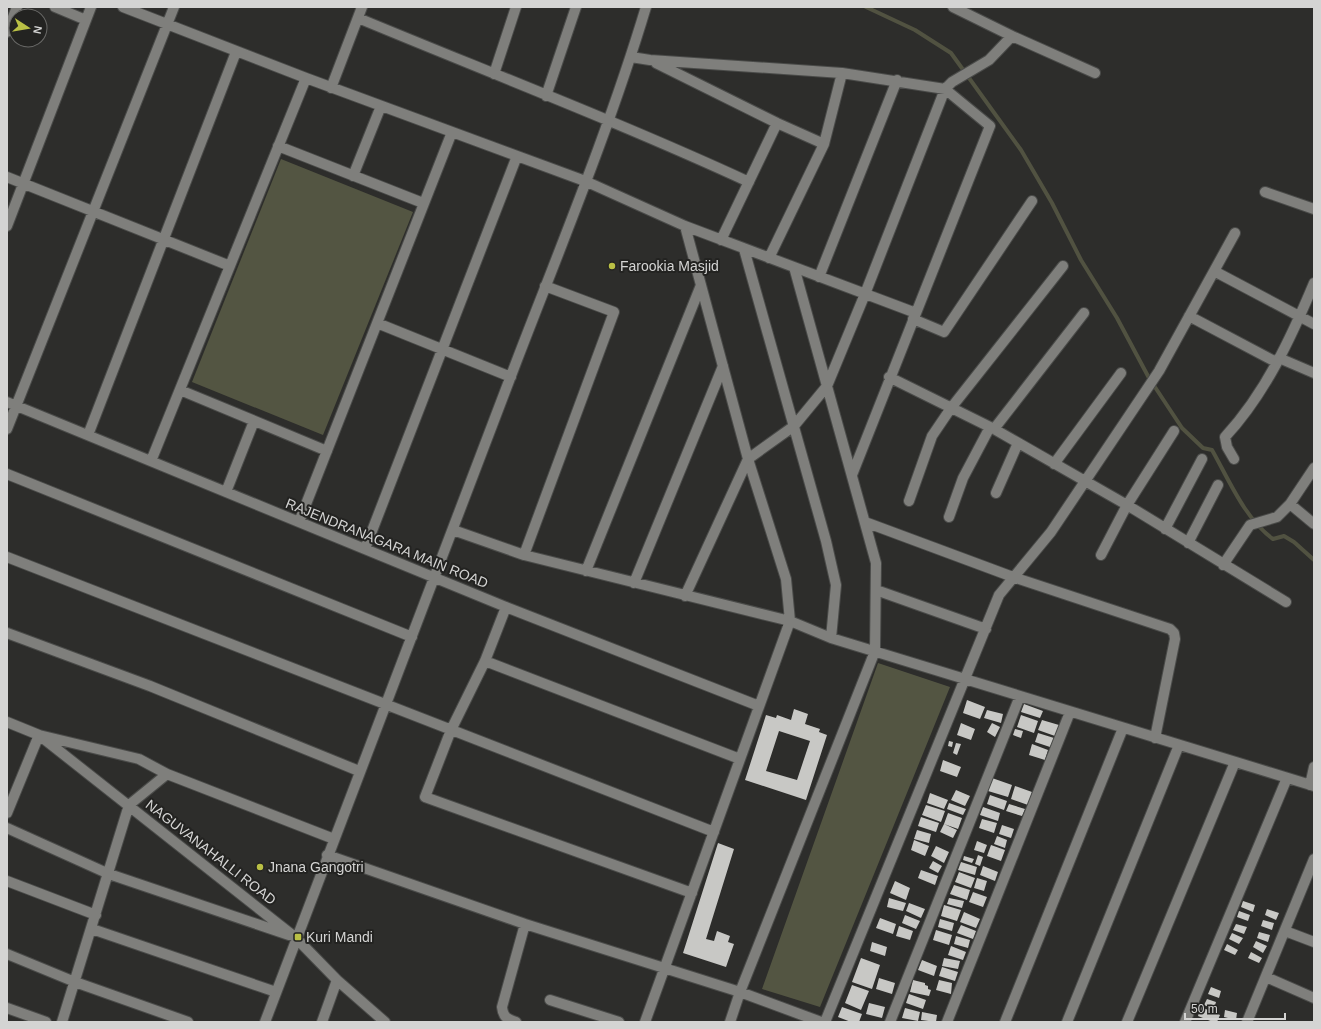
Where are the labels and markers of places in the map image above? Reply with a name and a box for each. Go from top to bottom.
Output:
place label: Farookia Masjid [620,258,719,274]
marker: Farookia Masjid [607,261,617,271]
place label: Jnana Gangotri [268,859,364,875]
marker: Jnana Gangotri [255,862,265,872]
place label: Kuri Mandi [306,929,373,945]
marker: Kuri Mandi [293,932,303,942]

